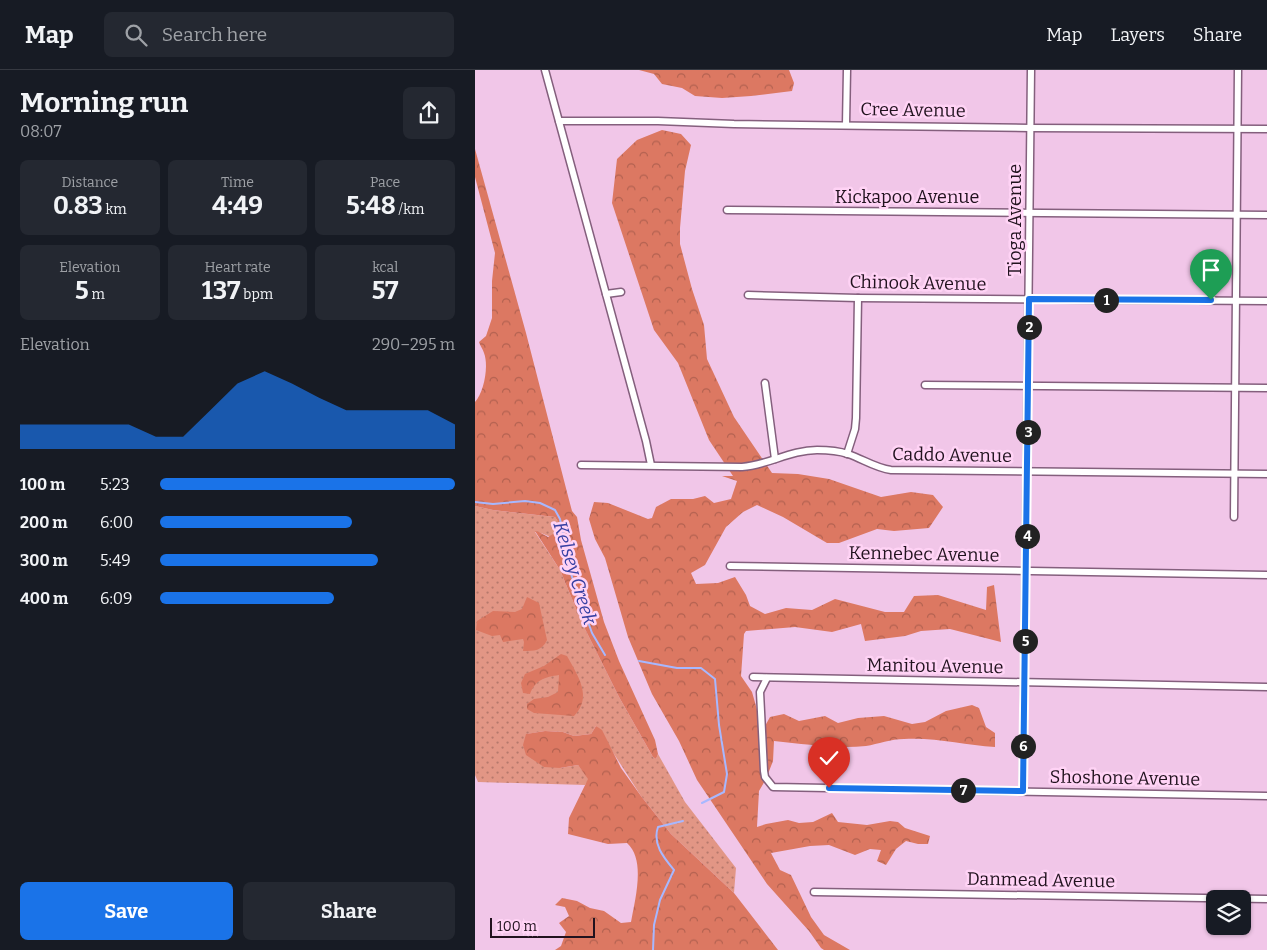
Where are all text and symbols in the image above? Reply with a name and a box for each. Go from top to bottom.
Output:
search box [104,12,454,57]
text: Map [25,21,74,49]
icon: search [122,21,150,49]
text: Search here [162,23,267,46]
text: Map [1046,24,1082,46]
text: Layers [1110,24,1165,46]
text: Share [1193,24,1242,46]
text: Morning run [20,86,188,119]
button: share [403,87,455,139]
street label: Cree Avenue [860,98,966,122]
text: 08:07 [20,122,62,141]
street label: Tioga Avenue [1004,164,1026,276]
text: Distance [61,174,118,191]
text: Time [221,174,254,191]
text: Pace [370,174,400,191]
street label: Kickapoo Avenue [835,186,979,208]
text: 0.83 [53,191,103,221]
text: 4:49 [212,191,263,221]
text: 5:48 [346,191,396,221]
text: km [103,201,127,218]
text: /km [396,201,424,218]
pin [1190,249,1232,300]
icon: arrive [1197,256,1225,284]
text: Elevation [59,259,120,276]
text: Heart rate [204,259,271,276]
text: kcal [372,259,398,276]
street label: Chinook Avenue [849,271,987,295]
text: 5 [75,276,89,306]
text: 137 [202,276,241,306]
text: 57 [372,276,398,306]
text: m [89,286,105,303]
text: bpm [241,286,273,303]
pin: 1 [1093,288,1119,312]
text: 1 [1103,292,1110,309]
pin: 2 [1017,314,1041,340]
text: 2 [1026,319,1033,336]
text: Elevation [20,335,90,354]
text: 290–295 m [372,335,455,354]
pin: 3 [1015,420,1041,444]
text: 3 [1024,424,1033,441]
street label: Caddo Avenue [892,443,1012,467]
text: 100 m [20,475,65,494]
text: 5:23 [100,475,130,494]
text: 200 m [20,513,67,532]
text: 6:00 [100,513,133,532]
water label: Kelsey Creek [548,519,602,628]
pin: 4 [1015,524,1039,548]
text: 4 [1023,528,1032,545]
street label: Kennebec Avenue [848,542,1000,566]
text: 300 m [20,551,68,570]
text: 5:49 [100,551,131,570]
text: 400 m [20,589,68,608]
text: 6:09 [100,589,132,608]
pin: 5 [1013,628,1037,654]
text: 5 [1022,633,1029,650]
street label: Manitou Avenue [866,654,1004,678]
pin: 6 [1011,734,1035,758]
pin [808,737,850,788]
text: 6 [1019,738,1028,755]
icon: check [815,744,843,772]
street label: Shoshone Avenue [1050,766,1200,790]
pin: 7 [951,778,975,802]
text: 7 [960,782,967,799]
street label: Danmead Avenue [967,868,1115,892]
button: Save [20,882,233,940]
button: Share [243,882,455,940]
map controls [1206,890,1251,935]
button: layers [1206,890,1251,935]
scale bar [490,915,595,938]
text: 100 m [497,918,537,935]

